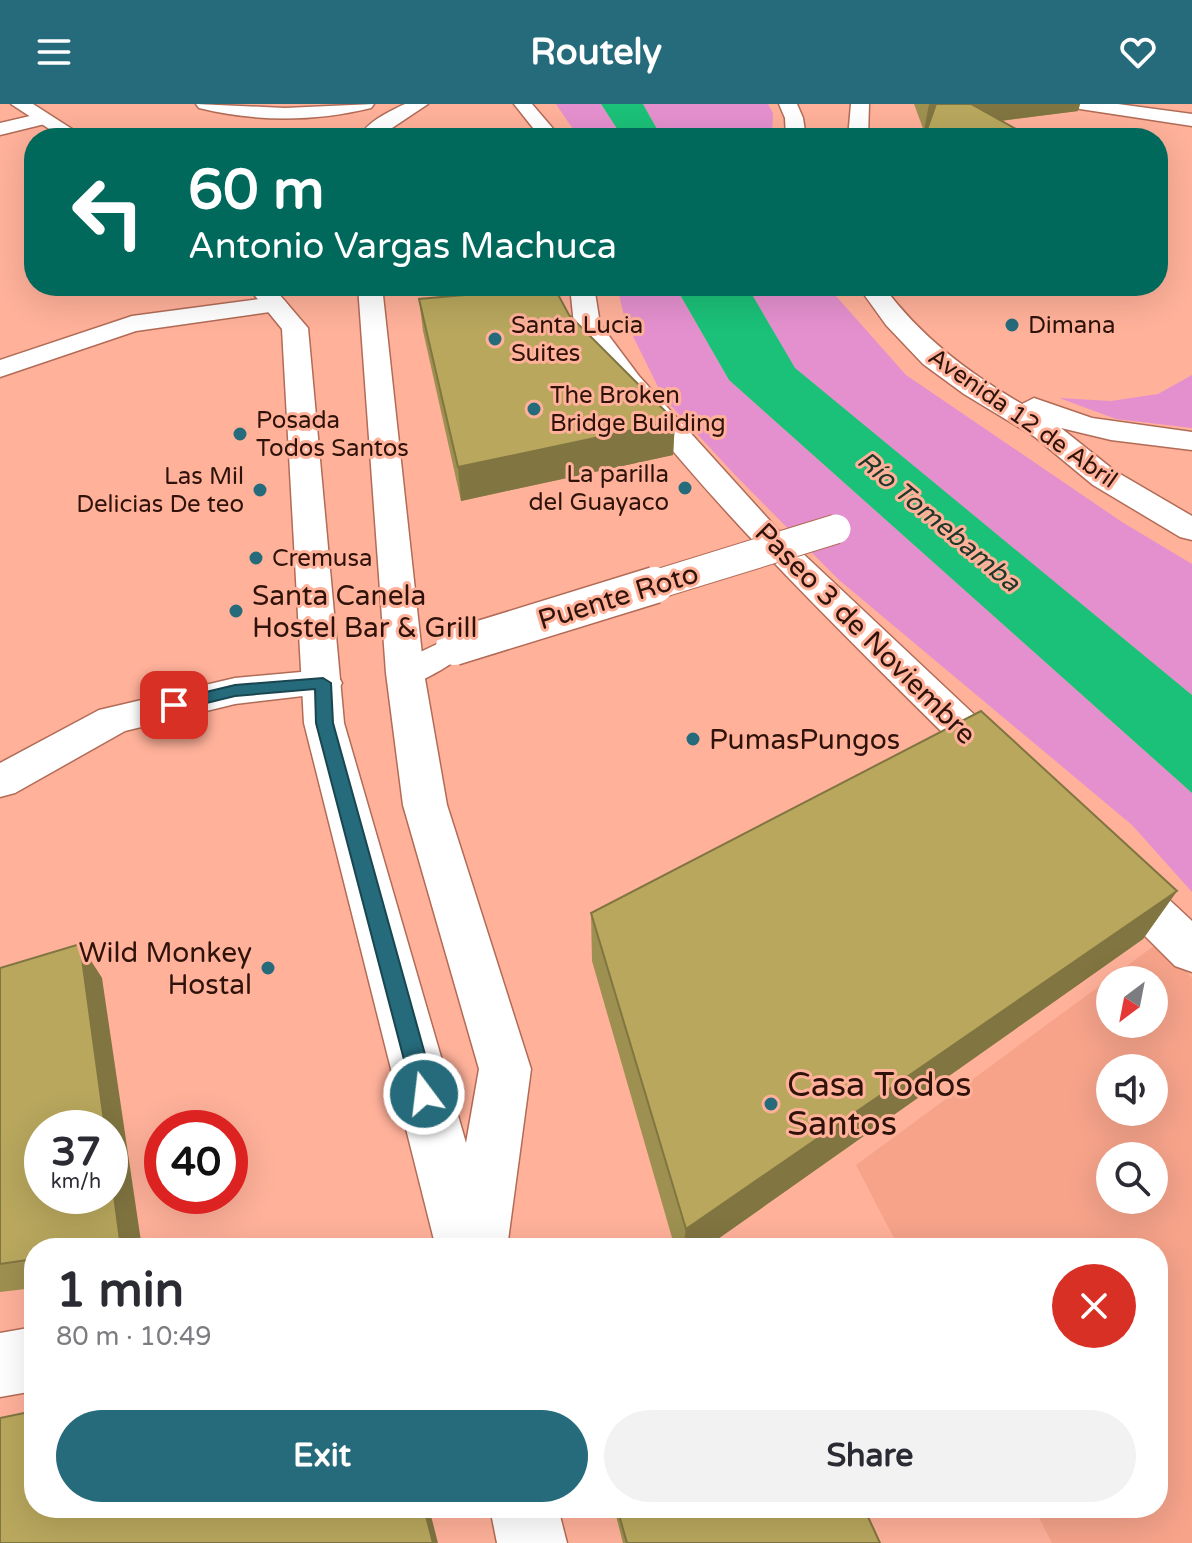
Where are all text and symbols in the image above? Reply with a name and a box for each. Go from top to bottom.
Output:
icon: menu [32,30,76,74]
icon: heart [1116,30,1160,74]
text: Routely [530,31,662,74]
text: 60 m [188,157,324,224]
icon: left [56,160,160,264]
text: Antonio Vargas Machuca [188,225,617,268]
place label: Santa Lucia Suites [511,311,643,368]
place label: Dimana [1028,311,1115,340]
marker: Dimana [1003,316,1021,334]
marker: Santa Lucia Suites [486,330,504,348]
street label: Avenida 12 de Abril [923,342,1123,495]
place label: The Broken Bridge Building [550,381,726,438]
marker: The Broken Bridge Building [525,400,543,418]
place label: Posada Todos Santos [256,406,409,463]
marker: Posada Todos Santos [231,425,249,443]
water label: Río Tomebamba [851,445,1027,599]
place label: La parilla del Guayaco [528,460,669,517]
place label: Las Mil Delicias De teo [76,462,244,519]
marker: La parilla del Guayaco [676,479,694,497]
marker: Las Mil Delicias De teo [251,481,269,499]
street label: Paseo 3 de Noviembre [747,516,983,752]
place label: Cremusa [272,544,373,573]
marker: Cremusa [247,549,265,567]
street label: Puente Roto [534,556,703,638]
place label: Santa Canela Hostel Bar & Grill [252,579,477,645]
marker: Santa Canela Hostel Bar & Grill [227,602,245,620]
pin [140,671,208,739]
icon: arrive [152,683,196,727]
place label: PumasPungos [709,723,900,757]
marker: PumasPungos [684,730,702,748]
place label: Wild Monkey Hostal [79,936,252,1002]
marker: Wild Monkey Hostal [259,959,277,977]
north arrow [1096,966,1168,1038]
map controls [1096,966,1168,1214]
position arrow [382,1052,466,1136]
button: sound [1096,1054,1168,1126]
place label: Casa Todos Santos [787,1065,972,1145]
marker: Casa Todos Santos [762,1095,780,1113]
speed limit sign: 40 [144,1110,248,1214]
text: 37 [51,1128,101,1176]
button: search [1096,1142,1168,1214]
text: km/h [51,1170,101,1194]
text: 1 min [56,1262,184,1320]
button: close [1052,1264,1136,1348]
text: 80 m · 10:49 [56,1321,212,1352]
button: Exit [56,1410,588,1502]
button: Share [604,1410,1136,1502]

